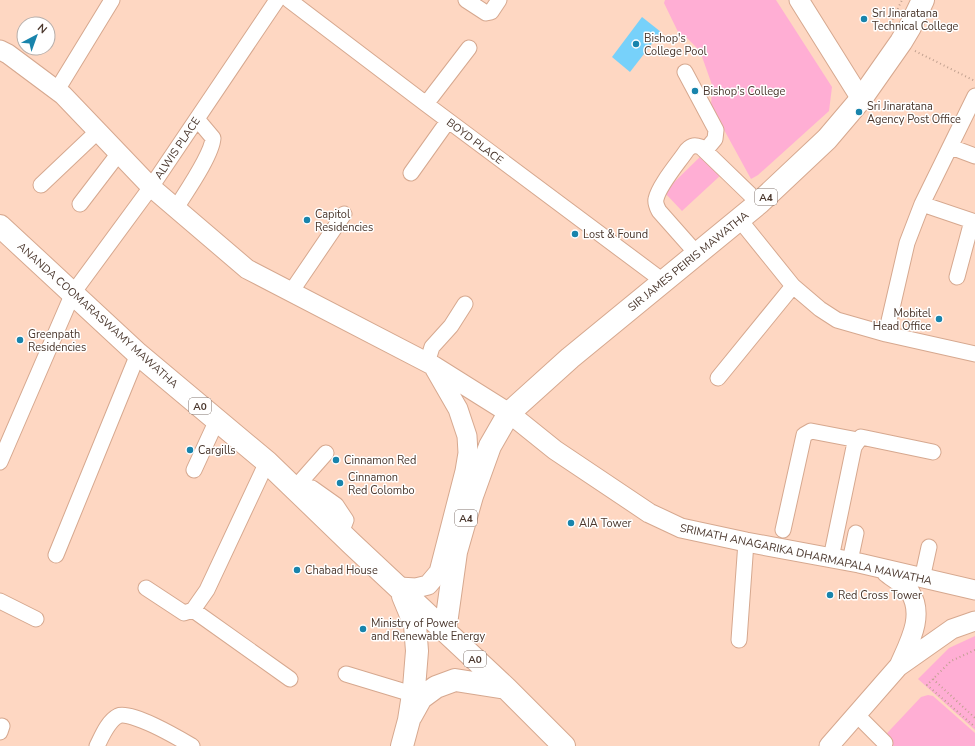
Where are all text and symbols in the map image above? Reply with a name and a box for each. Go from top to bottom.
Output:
place label: Sri Jinaratana Technical College [872,6,959,34]
marker: Sri Jinaratana Technical College [859,14,869,24]
north arrow [16,16,56,56]
text: N [34,20,50,37]
place label: Bishop's College Pool [644,31,708,59]
marker: Bishop's College Pool [631,39,641,49]
place label: Bishop's College [703,84,785,99]
marker: Bishop's College [690,86,700,96]
place label: Sri Jinaratana Agency Post Office [867,99,961,127]
marker: Sri Jinaratana Agency Post Office [854,107,864,117]
street label: ALWIS PLACE [151,114,204,182]
street label: BOYD PLACE [443,115,506,168]
road number: A4 [755,189,777,205]
place label: Capitol Residencies [315,207,373,235]
street label: SIR JAMES PEIRIS MAWATHA [625,208,752,315]
marker: Capitol Residencies [302,215,312,225]
place label: Lost & Found [583,227,648,242]
marker: Lost & Found [570,229,580,239]
street label: ANANDA COOMARASWAMY MAWATHA [14,239,181,392]
place label: Mobitel Head Office [873,306,932,334]
marker: Mobitel Head Office [934,314,944,324]
place label: Greenpath Residencies [28,327,86,355]
marker: Greenpath Residencies [15,335,25,345]
road number: A0 [189,398,211,414]
place label: Cargills [198,443,236,458]
marker: Cargills [185,445,195,455]
place label: Cinnamon Red [344,453,416,468]
marker: Cinnamon Red [331,455,341,465]
place label: Cinnamon Red Colombo [348,470,415,498]
marker: Cinnamon Red Colombo [335,478,345,488]
road number: A4 [455,510,477,526]
place label: AIA Tower [579,516,632,531]
marker: AIA Tower [566,518,576,528]
street label: SRIMATH ANAGARIKA DHARMAPALA MAWATHA [678,520,933,589]
place label: Chabad House [305,563,378,578]
marker: Chabad House [292,565,302,575]
place label: Red Cross Tower [838,588,922,603]
marker: Red Cross Tower [825,590,835,600]
place label: Ministry of Power and Renewable Energy [371,616,486,644]
marker: Ministry of Power and Renewable Energy [358,624,368,634]
road number: A0 [464,651,486,667]

